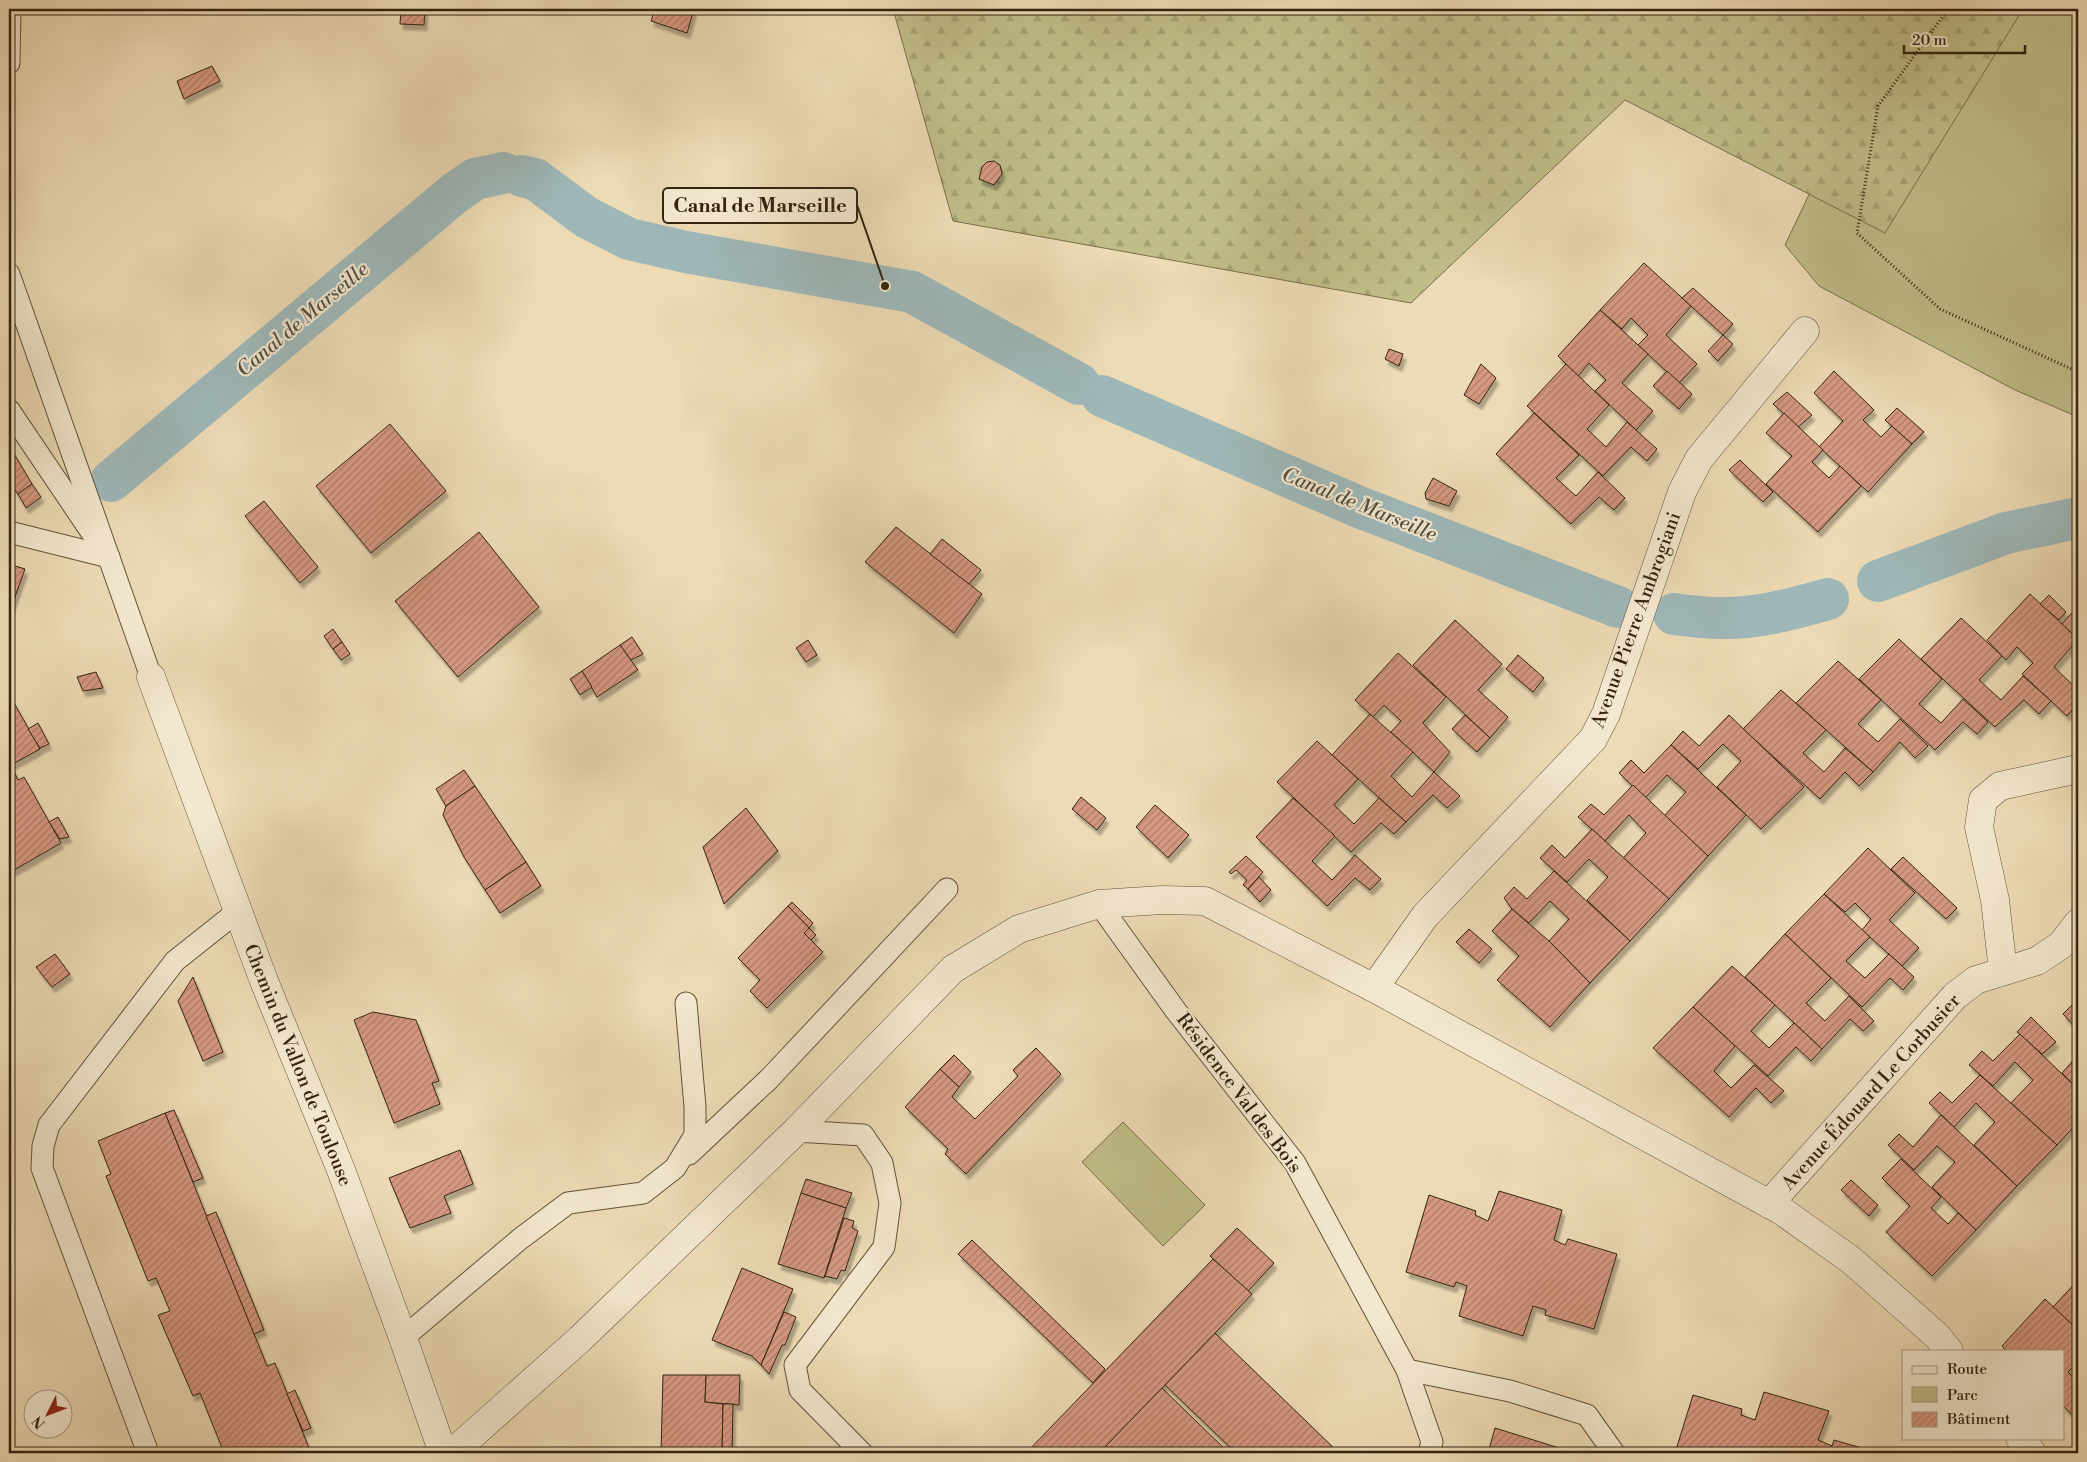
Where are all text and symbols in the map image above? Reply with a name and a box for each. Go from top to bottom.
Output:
scale bar [1904,22,2026,54]
text: 20 m [1912,31,1947,50]
callout: Canal de Marseille [663,188,857,223]
text: Canal de Marseille [673,194,847,219]
water label: Canal de Marseille [232,257,375,383]
water label: Canal de Marseille [1278,463,1441,548]
street label: Avenue Pierre Ambrogiani [1585,509,1686,732]
street label: Chemin du Vallon de Toulouse [238,940,358,1190]
street label: Avenue Édouard Le Corbusier [1775,988,1966,1196]
street label: Résidence Val des Bois [1171,1008,1307,1178]
legend [1902,1350,2064,1440]
text: Route [1947,1360,1987,1379]
text: Parc [1947,1386,1978,1405]
north arrow [22,1390,72,1440]
text: Bâtiment [1946,1410,2011,1429]
text: N [29,1412,49,1432]

